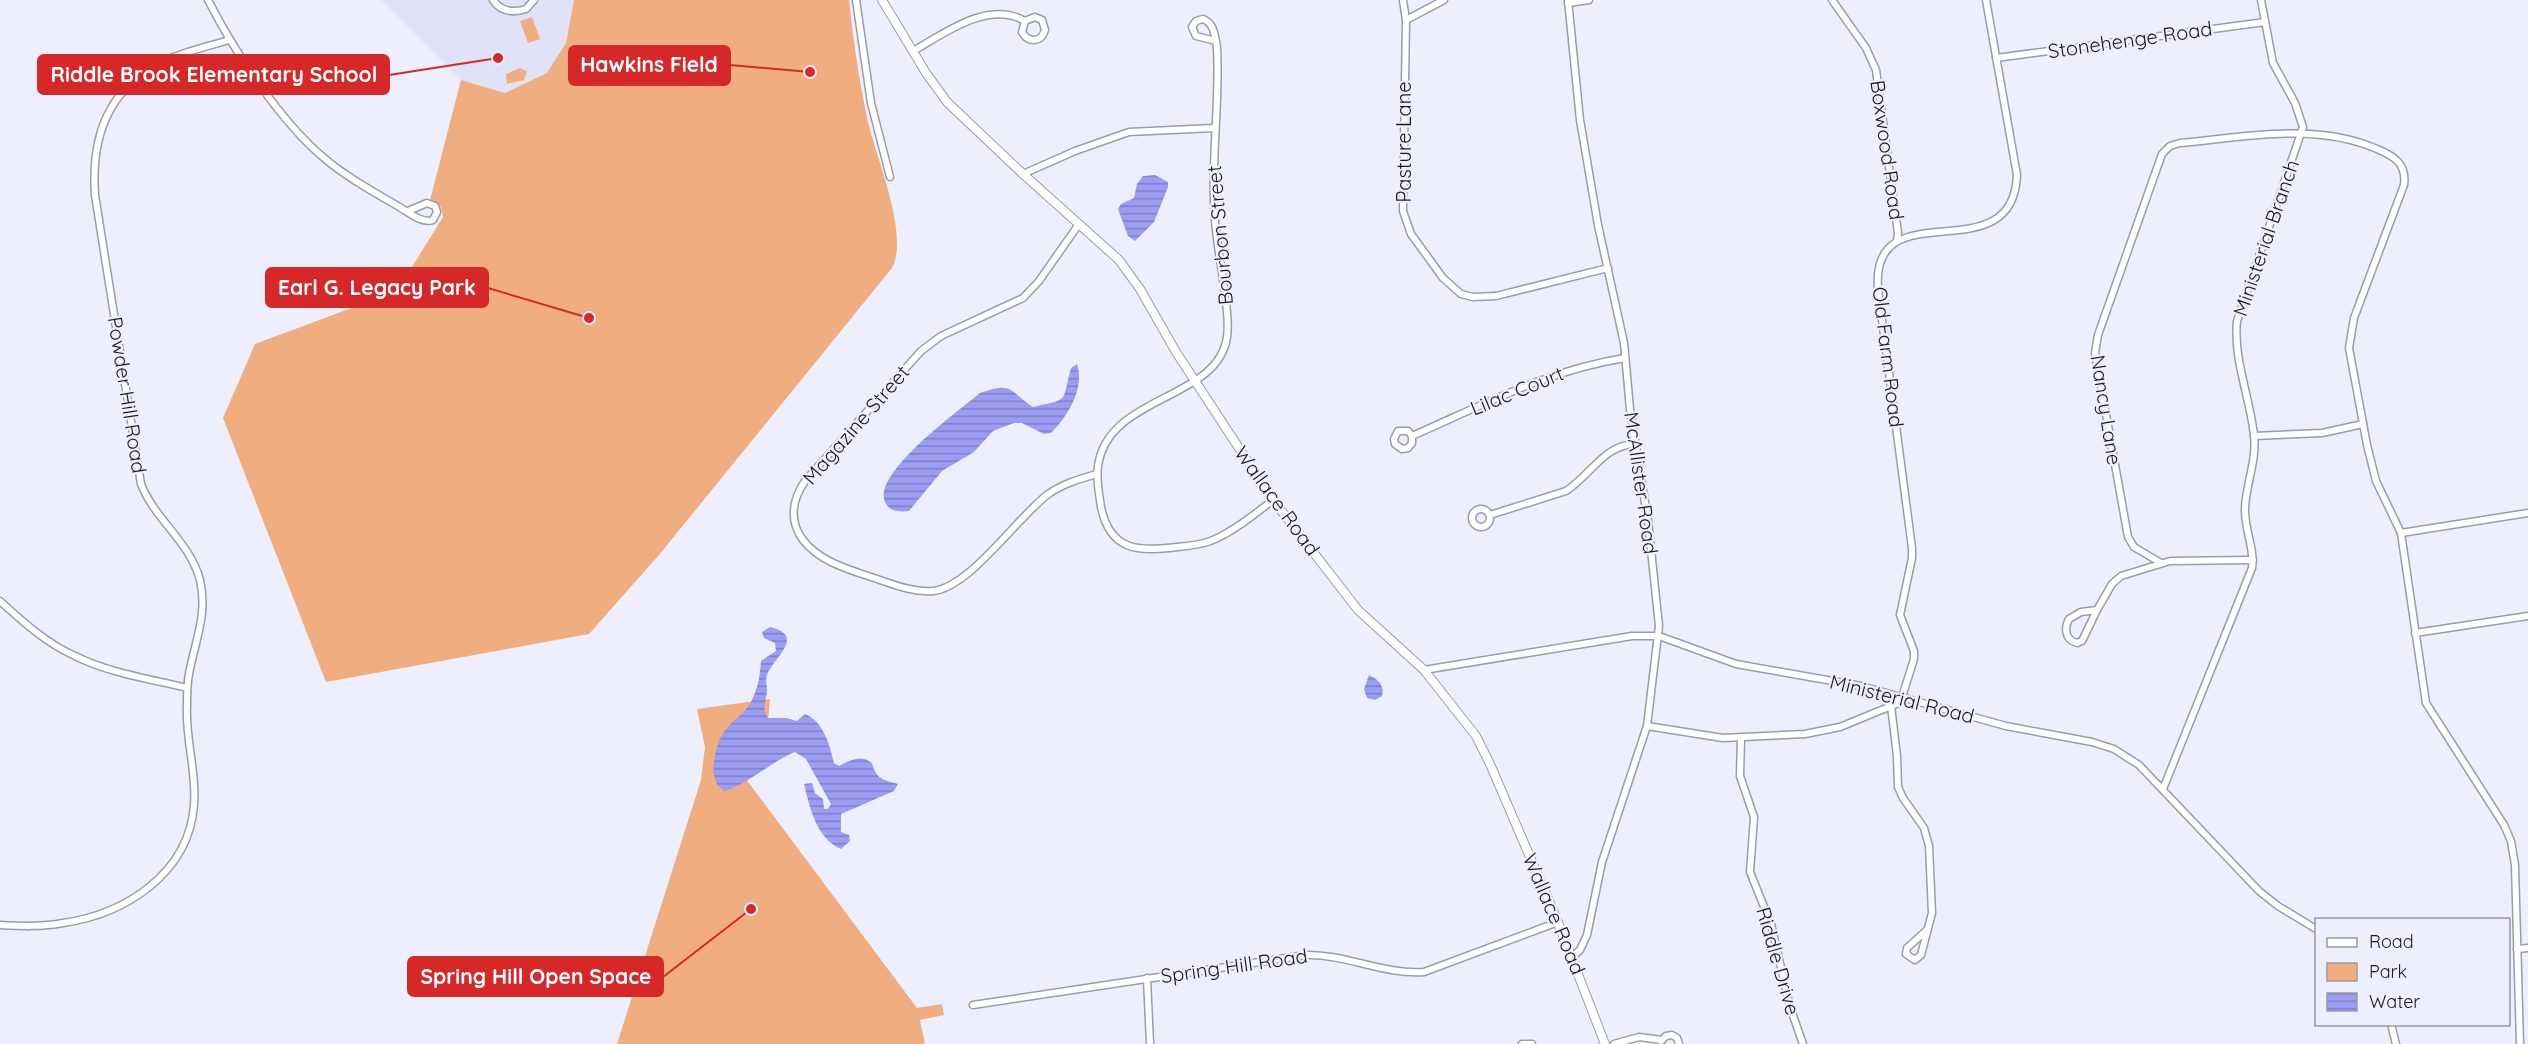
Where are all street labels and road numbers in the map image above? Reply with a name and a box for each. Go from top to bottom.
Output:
street label: Stonehenge Road [2046,16,2214,63]
street label: Boxwood Road [1865,78,1910,221]
street label: Pasture Lane [1391,81,1416,203]
street label: Ministerial Branch [2227,156,2304,319]
street label: Bourbon Street [1201,164,1238,306]
street label: Old Farm Road [1867,285,1910,429]
street label: Powder Hill Road [103,315,152,475]
street label: Nancy Lane [2085,353,2128,467]
street label: Magazine Street [797,360,914,489]
street label: Lilac Court [1466,360,1567,421]
street label: McAllister Road [1619,410,1664,556]
street label: Wallace Road [1229,441,1326,560]
street label: Ministerial Road [1827,669,1977,729]
street label: Wallace Road [1518,849,1591,978]
street label: Riddle Drive [1751,904,1806,1018]
street label: Spring Hill Road [1159,943,1309,988]

